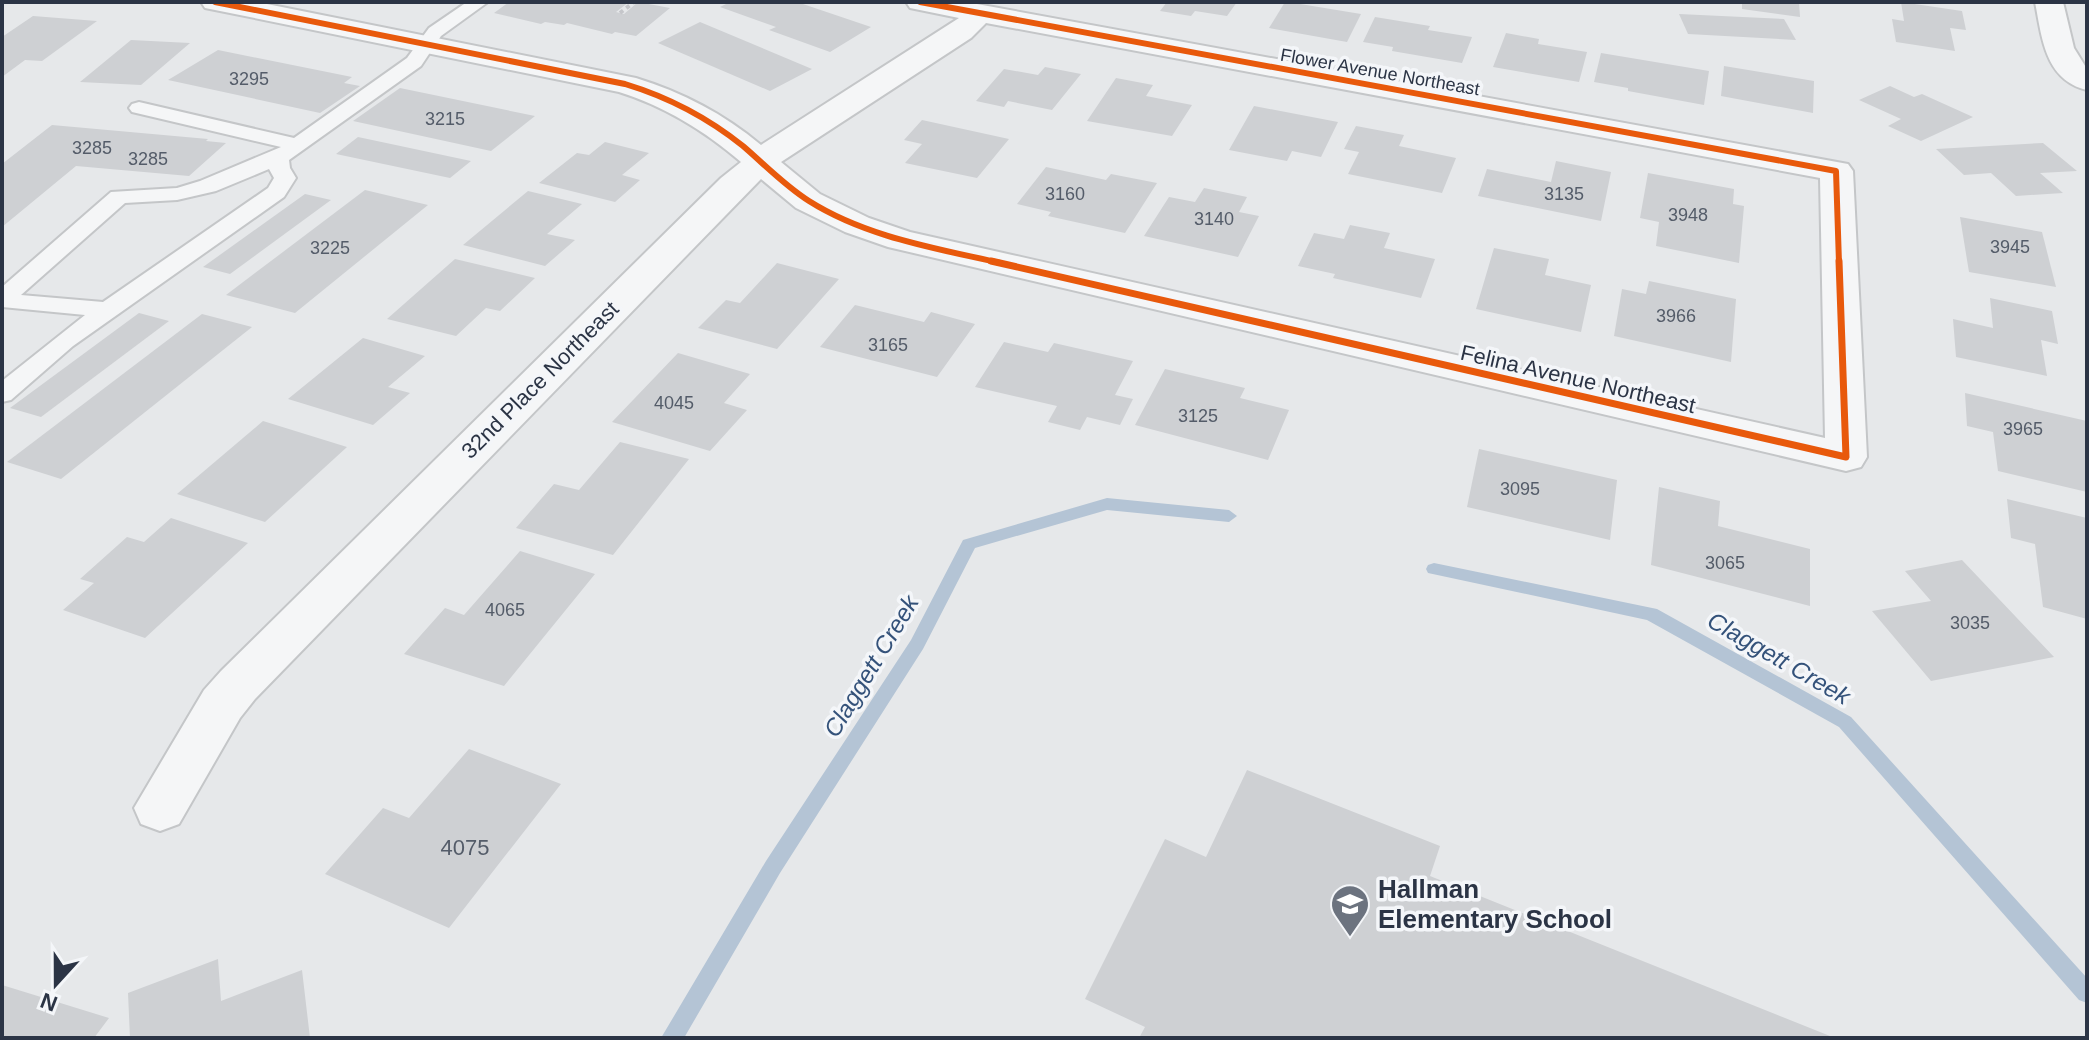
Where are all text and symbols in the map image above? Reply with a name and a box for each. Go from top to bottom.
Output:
street label: Flower Avenue Northeast [1279,45,1481,99]
house number: 3295 [229,69,269,89]
house number: 3215 [425,109,465,129]
house number: 3285 [72,138,112,158]
house number: 3285 [128,149,168,169]
house number: 3160 [1045,184,1085,204]
house number: 3135 [1544,184,1584,204]
house number: 3948 [1668,205,1708,225]
house number: 3140 [1194,209,1234,229]
house number: 3945 [1990,237,2030,257]
house number: 3225 [310,238,350,258]
street label: 32nd Place Northeast [456,296,624,464]
house number: 3966 [1656,306,1696,326]
house number: 3165 [868,335,908,355]
street label: Felina Avenue Northeast [1458,340,1698,418]
house number: 4045 [654,393,694,413]
house number: 3125 [1178,406,1218,426]
house number: 3965 [2003,419,2043,439]
house number: 3095 [1500,479,1540,499]
house number: 3065 [1705,553,1745,573]
water label: Claggett Creek [818,589,925,742]
house number: 4065 [485,600,525,620]
water label: Claggett Creek [1703,606,1857,711]
house number: 3035 [1950,613,1990,633]
house number: 4075 [441,835,489,860]
place label: Hallman Elementary School [1378,874,1612,934]
school or university icon: Hallman Elementary School [1329,883,1371,938]
north arrow [16,944,96,1024]
text: N [37,988,61,1017]

